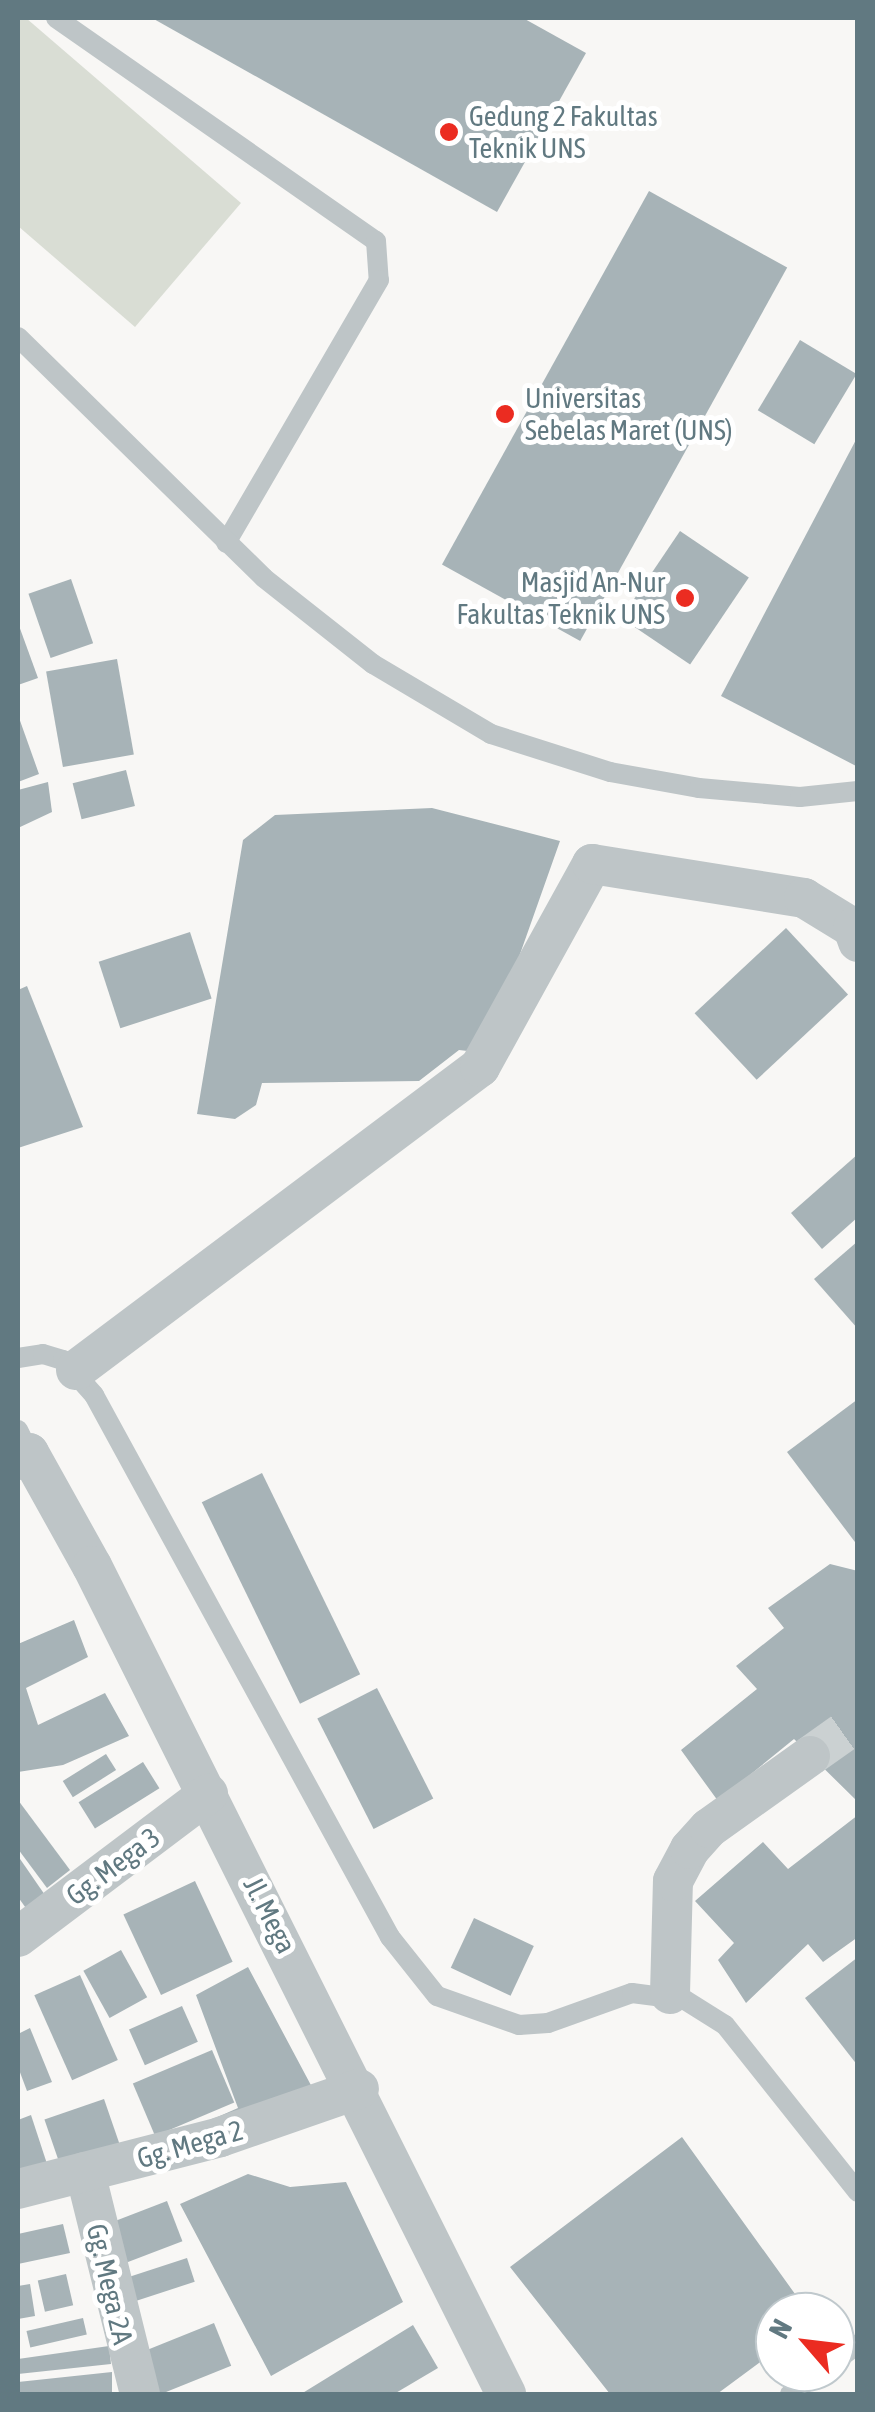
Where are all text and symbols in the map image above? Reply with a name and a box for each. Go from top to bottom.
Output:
place label: Gedung 2 Fakultas Teknik UNS [469,99,658,165]
marker: Gedung 2 Fakultas Teknik UNS [438,121,460,143]
place label: Universitas Sebelas Maret (UNS) [525,381,733,447]
marker: Universitas Sebelas Maret (UNS) [494,403,516,425]
place label: Masjid An-Nur Fakultas Teknik UNS [457,565,665,631]
marker: Masjid An-Nur Fakultas Teknik UNS [674,587,696,609]
street label: Gg. Mega 3 [59,1820,167,1912]
street label: Jl. Mega [237,1871,303,1959]
street label: Gg. Mega 2 [133,2113,247,2175]
street label: Gg. Mega 2A [80,2221,140,2347]
north arrow [755,2292,855,2392]
text: N [762,2314,798,2344]

